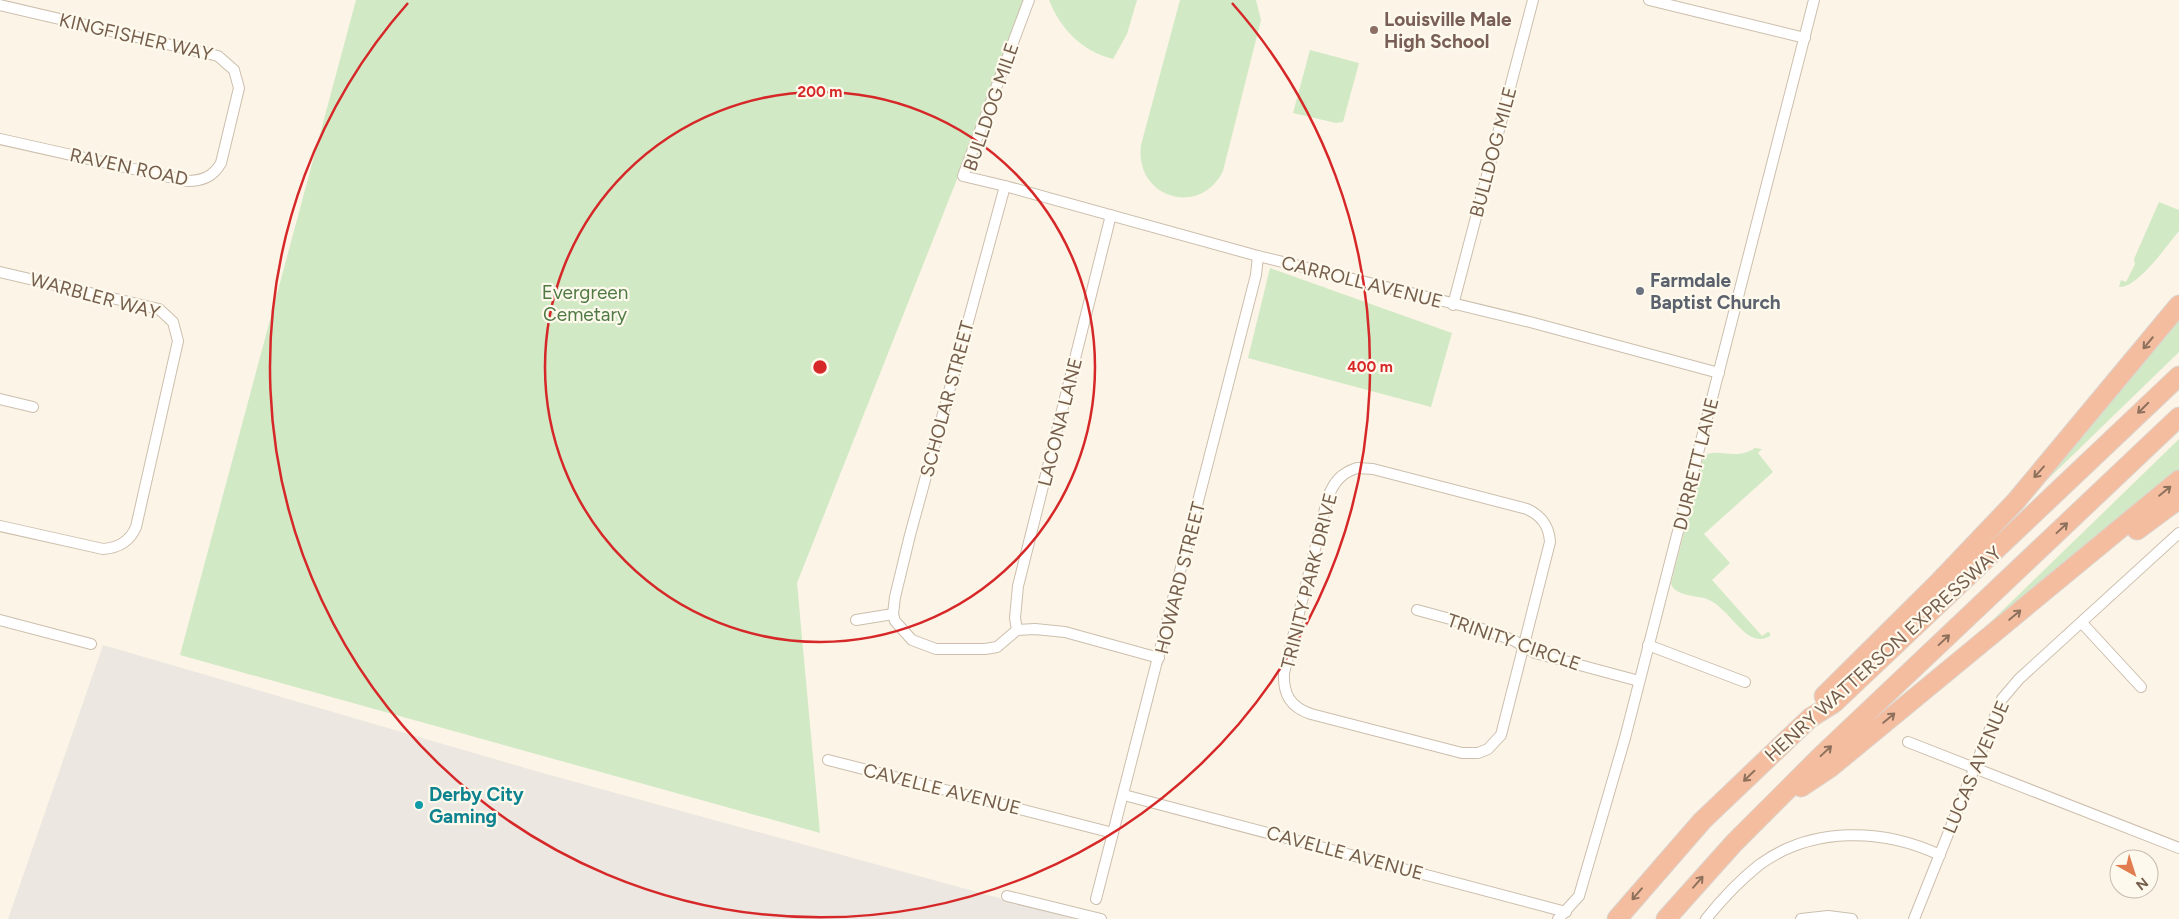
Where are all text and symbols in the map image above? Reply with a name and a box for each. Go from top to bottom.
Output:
street label: KINGFISHER WAY [57,8,216,66]
place label: Louisville Male High School [1384,8,1512,53]
marker: Louisville Male High School [1368,24,1380,36]
street label: BULLDOG MILE [958,40,1024,174]
text: 200 m [798,83,842,101]
street label: BULLDOG MILE [1465,84,1521,220]
street label: RAVEN ROAD [68,143,190,191]
street label: CARROLL AVENUE [1279,251,1445,313]
street label: WARBLER WAY [28,268,163,325]
place label: Farmdale Baptist Church [1650,269,1781,314]
park label: Evergreen Cemetary [542,281,628,326]
marker: Farmdale Baptist Church [1634,285,1646,297]
street label: SCHOLAR STREET [915,318,979,480]
one-way arrow [2143,337,2154,350]
street label: LACONA LANE [1033,355,1087,489]
centre of rings [811,358,829,376]
text: 400 m [1347,358,1393,376]
street label: DURRETT LANE [1668,395,1724,533]
one-way arrow [2137,402,2149,415]
one-way arrow [2034,466,2045,479]
one-way arrow [2159,486,2172,497]
street label: TRINITY PARK DRIVE [1276,491,1342,671]
street label: HOWARD STREET [1150,499,1210,656]
one-way arrow [2055,522,2068,534]
street label: HENRY WATTERSON EXPRESSWAY [1760,541,2006,766]
street label: TRINITY CIRCLE [1444,608,1584,676]
one-way arrow [2008,610,2021,621]
one-way arrow [1937,634,1950,646]
street label: LUCAS AVENUE [1938,697,2014,837]
one-way arrow [1883,713,1896,724]
one-way arrow [1819,745,1832,757]
street label: CAVELLE AVENUE [861,758,1023,820]
one-way arrow [1743,770,1756,782]
place label: Derby City Gaming [429,783,524,828]
marker: Derby City Gaming [413,799,425,811]
street label: CAVELLE AVENUE [1264,821,1426,885]
north arrow [2109,849,2159,899]
text: N [2132,874,2151,894]
one-way arrow [1692,876,1703,889]
one-way arrow [1632,887,1643,900]

